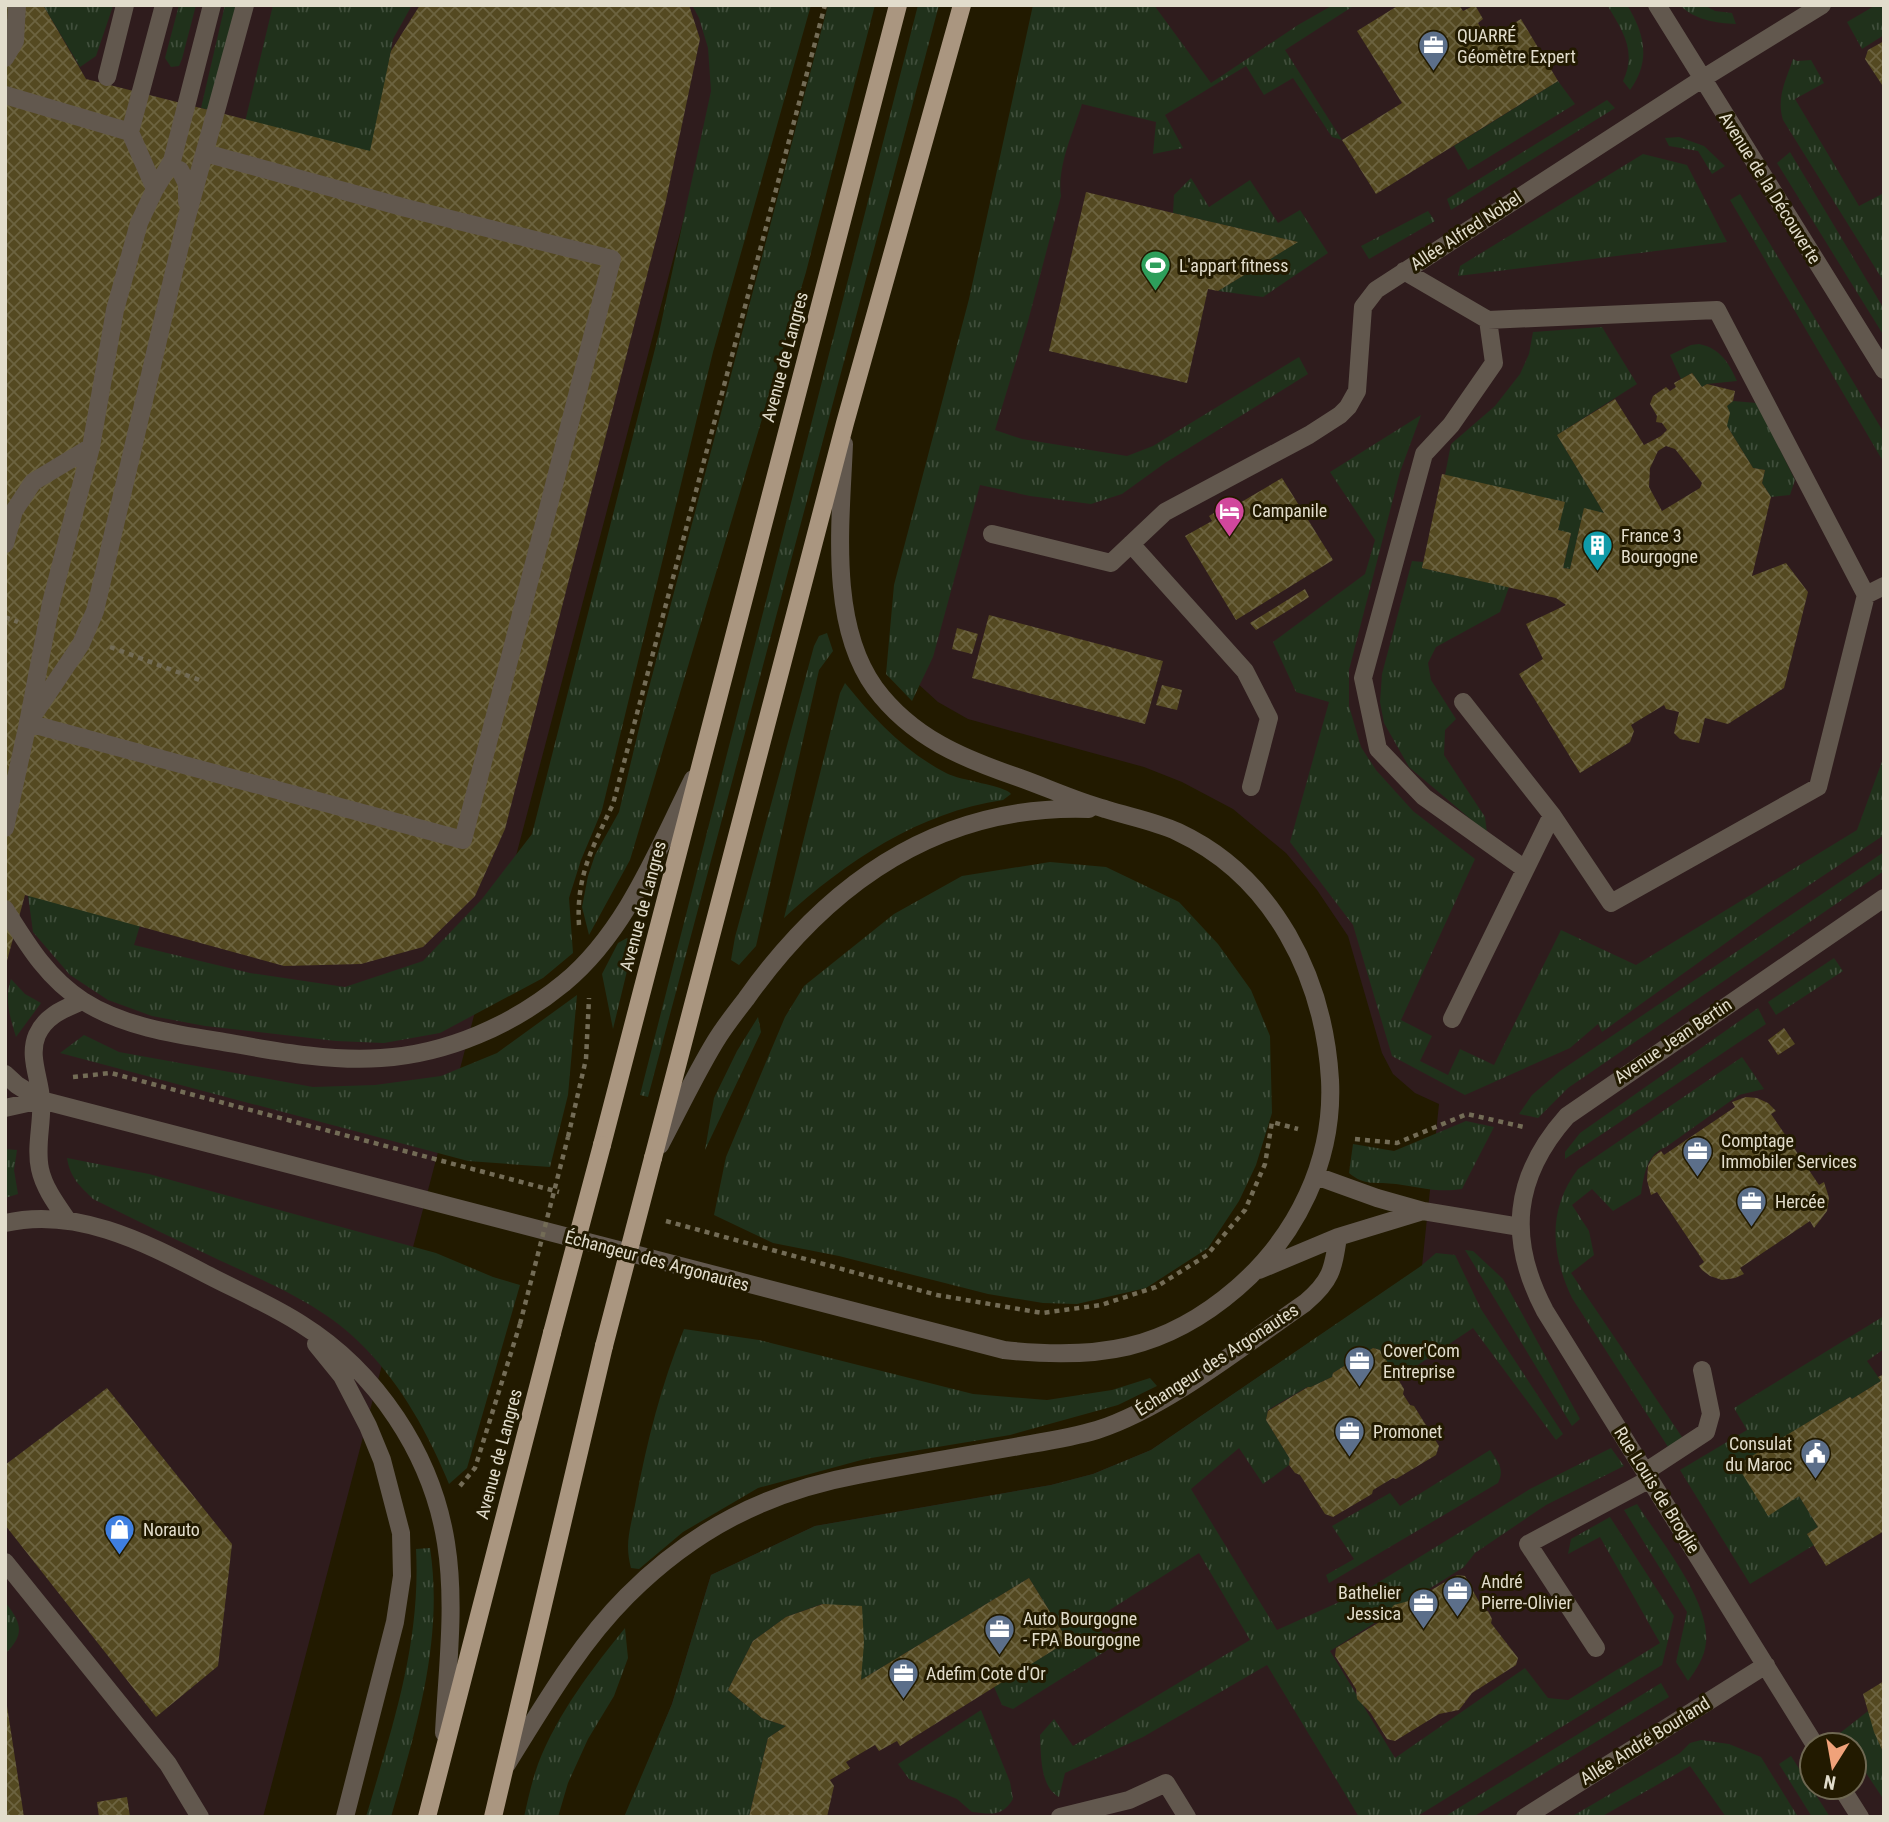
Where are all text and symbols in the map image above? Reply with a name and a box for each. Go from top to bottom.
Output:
place label: QUARRÉ Géomètre Expert [1457,25,1576,67]
office icon: QUARRÉ Géomètre Expert [1417,29,1451,73]
street label: Avenue de la Découverte [1715,108,1826,267]
street label: Allée Alfred Nobel [1406,187,1525,274]
sports icon: L'appart fitness [1139,249,1173,293]
place label: L'appart fitness [1179,255,1288,276]
street label: Avenue de Langres [757,289,812,424]
hotel icon: Campanile [1212,494,1246,538]
place label: Campanile [1252,500,1327,521]
place label: France 3 Bourgogne [1621,525,1698,567]
building icon: France 3 Bourgogne [1581,529,1615,573]
street label: Avenue de Langres [615,838,670,973]
street label: Avenue Jean Bertin [1610,994,1735,1088]
place label: Comptage Immobiler Services [1721,1130,1857,1172]
office icon: Comptage Immobiler Services [1681,1134,1715,1178]
office icon: Hercée [1735,1185,1769,1229]
place label: Hercée [1775,1191,1825,1212]
street label: Échangeur des Argonautes [563,1226,752,1295]
street label: Échangeur des Argonautes [1131,1299,1302,1420]
place label: Cover'Com Entreprise [1383,1340,1460,1382]
office icon: Cover'Com Entreprise [1343,1344,1377,1388]
street label: Avenue de Langres [471,1386,526,1521]
office icon: Promonet [1333,1415,1367,1459]
place label: Promonet [1373,1421,1442,1442]
street label: Rue Louis de Broglie [1610,1423,1705,1557]
place label: Consulat du Maroc [1725,1433,1792,1475]
public building icon: Consulat du Maroc [1798,1437,1832,1481]
shop icon: Norauto [103,1513,137,1557]
place label: Norauto [143,1519,200,1540]
place label: André Pierre-Olivier [1481,1571,1573,1613]
office icon: André Pierre-Olivier [1441,1575,1475,1619]
place label: Bathelier Jessica [1338,1582,1402,1624]
office icon: Bathelier Jessica [1407,1586,1441,1630]
place label: Auto Bourgogne - FPA Bourgogne [1023,1608,1140,1650]
office icon: Auto Bourgogne - FPA Bourgogne [983,1612,1017,1656]
office icon: Adefim Cote d'Or [886,1657,920,1701]
place label: Adefim Cote d'Or [926,1663,1046,1684]
street label: Allée André Bourland [1576,1692,1713,1789]
north arrow [1798,1731,1868,1801]
text: N [1822,1770,1838,1795]

